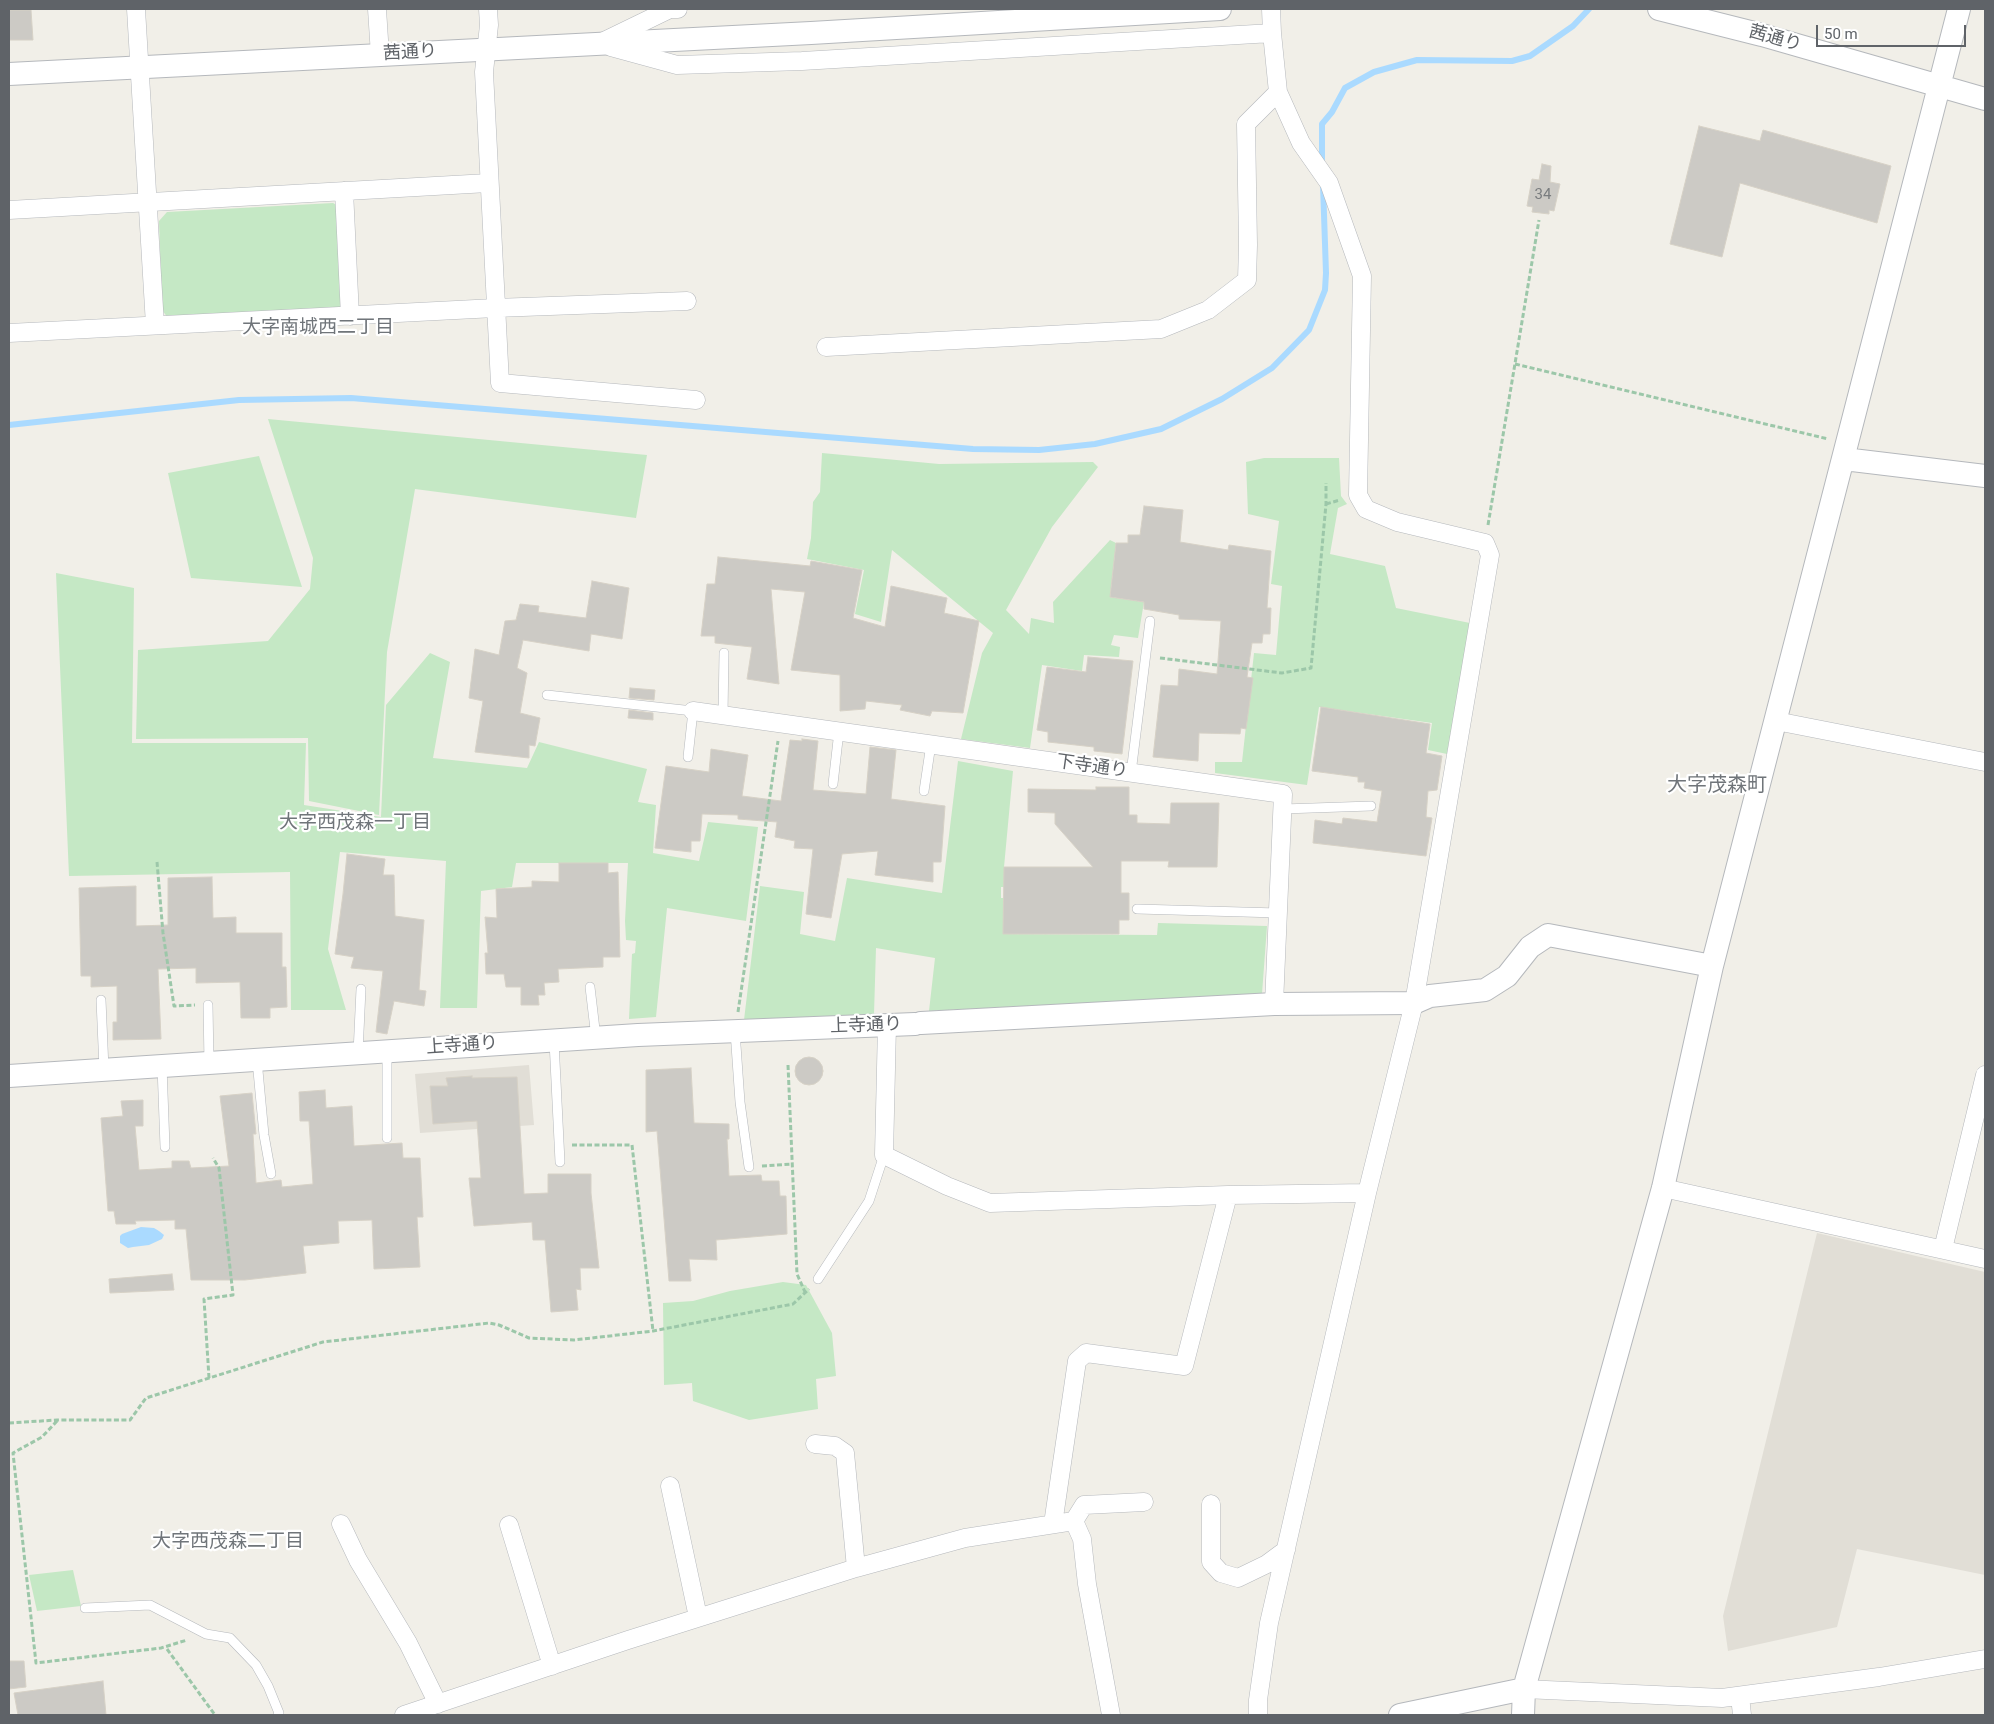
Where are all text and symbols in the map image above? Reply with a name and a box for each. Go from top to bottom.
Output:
scale bar [1819,15,1969,47]
street label: 茜通り [1746,21,1804,57]
text: 50 m [1824,25,1858,43]
street label: 茜通り [382,41,438,65]
house number: 34 [1535,186,1551,204]
district label: 大字南城西二丁目 [242,317,394,339]
street label: 下寺通り [1055,751,1129,783]
district label: 大字茂森町 [1667,774,1767,798]
district label: 大字西茂森一丁目 [279,812,431,834]
street label: 上寺通り [830,1014,902,1038]
street label: 上寺通り [425,1033,499,1059]
district label: 大字西茂森二丁目 [152,1531,304,1553]

